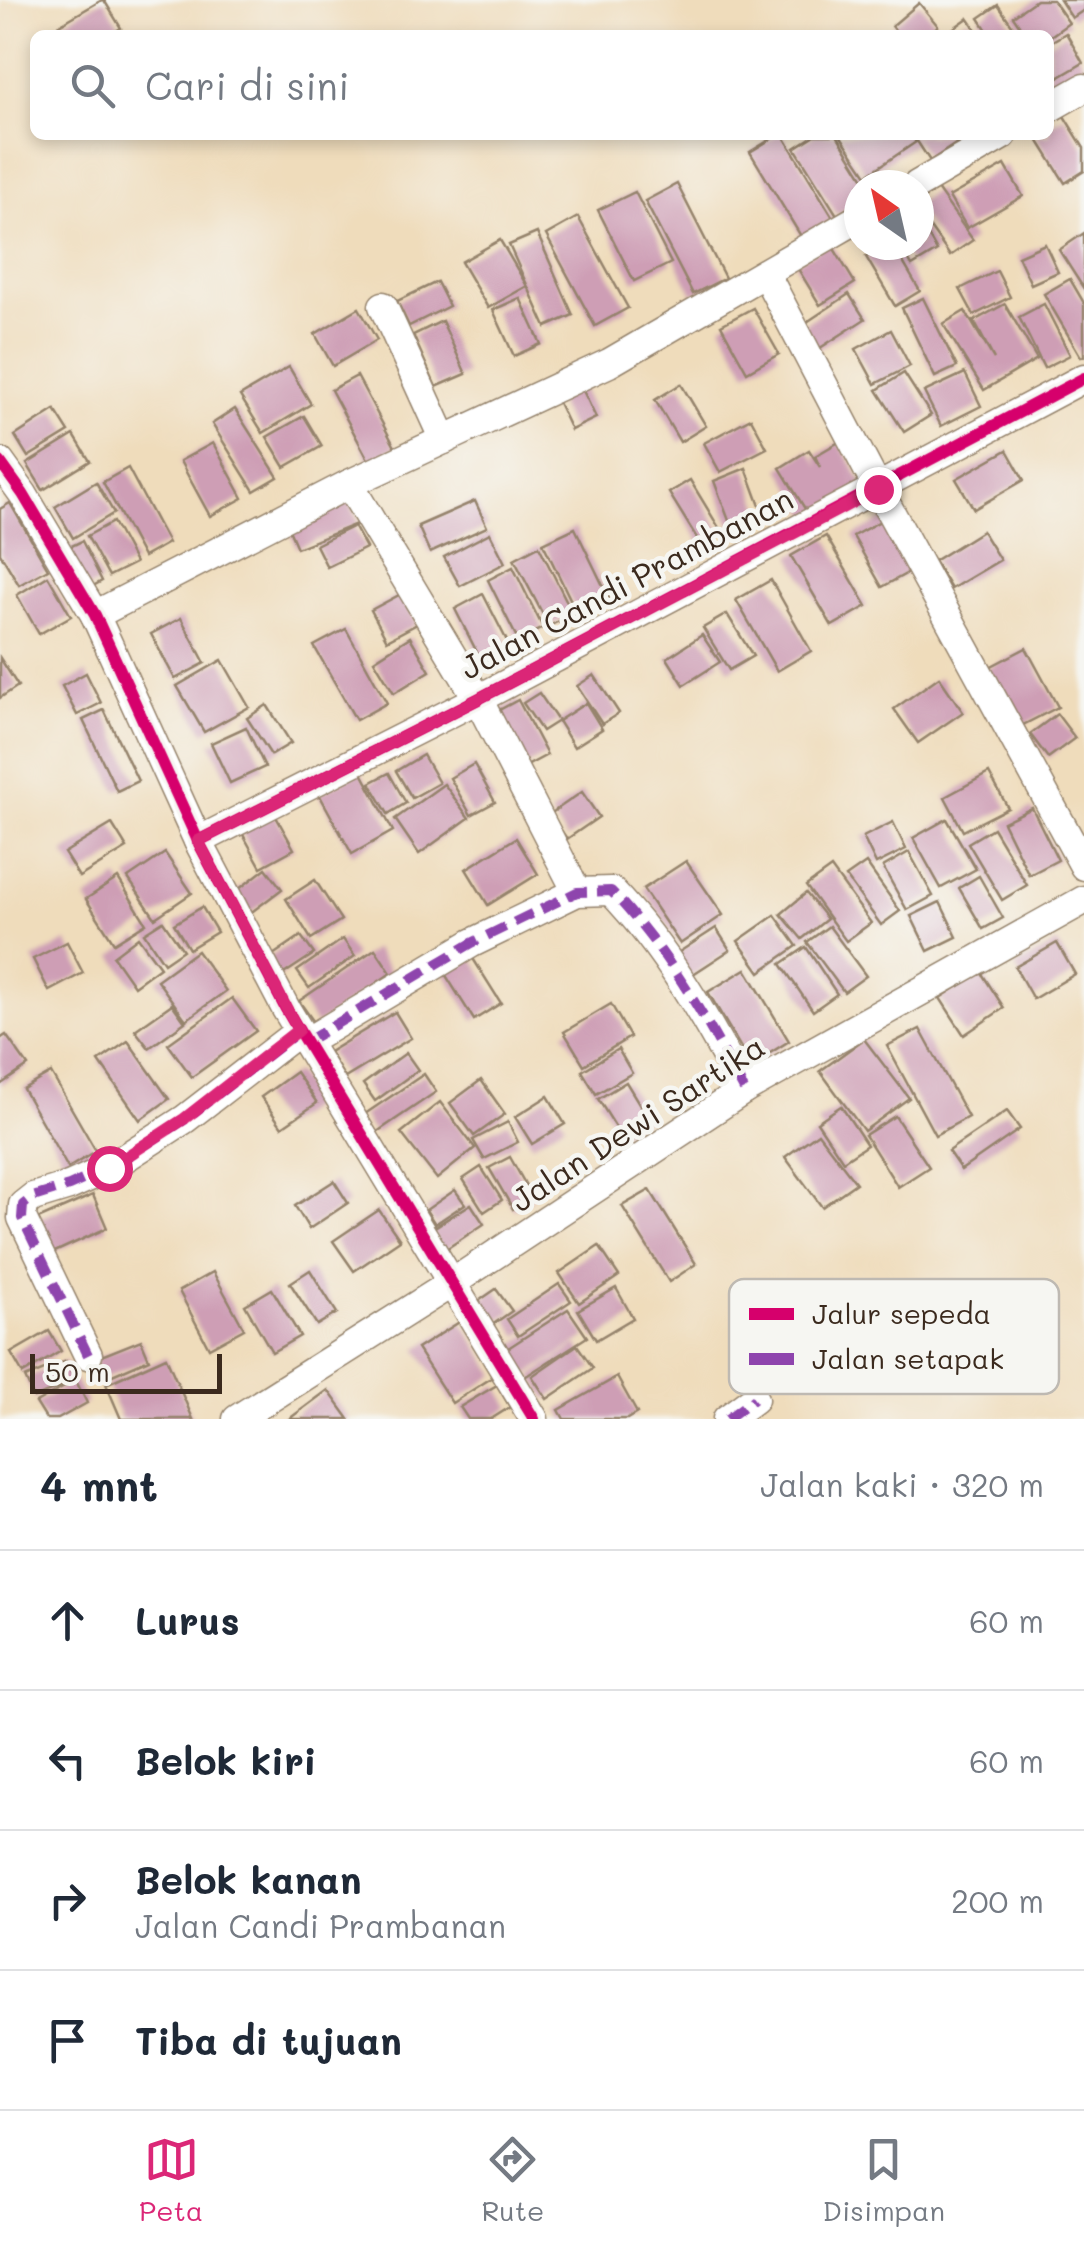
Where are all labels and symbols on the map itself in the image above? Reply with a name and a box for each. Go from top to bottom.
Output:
north arrow [844,170,934,260]
route end [856,467,902,513]
street label: Jalan Candi Prambanan [452,476,800,688]
street label: Jalan Dewi Sartika [502,1024,772,1220]
route start [87,1146,133,1192]
legend [729,1279,1059,1394]
text: Jalur sepeda [812,1295,991,1331]
text: Jalan setapak [812,1340,1004,1376]
scale bar [30,1349,222,1394]

